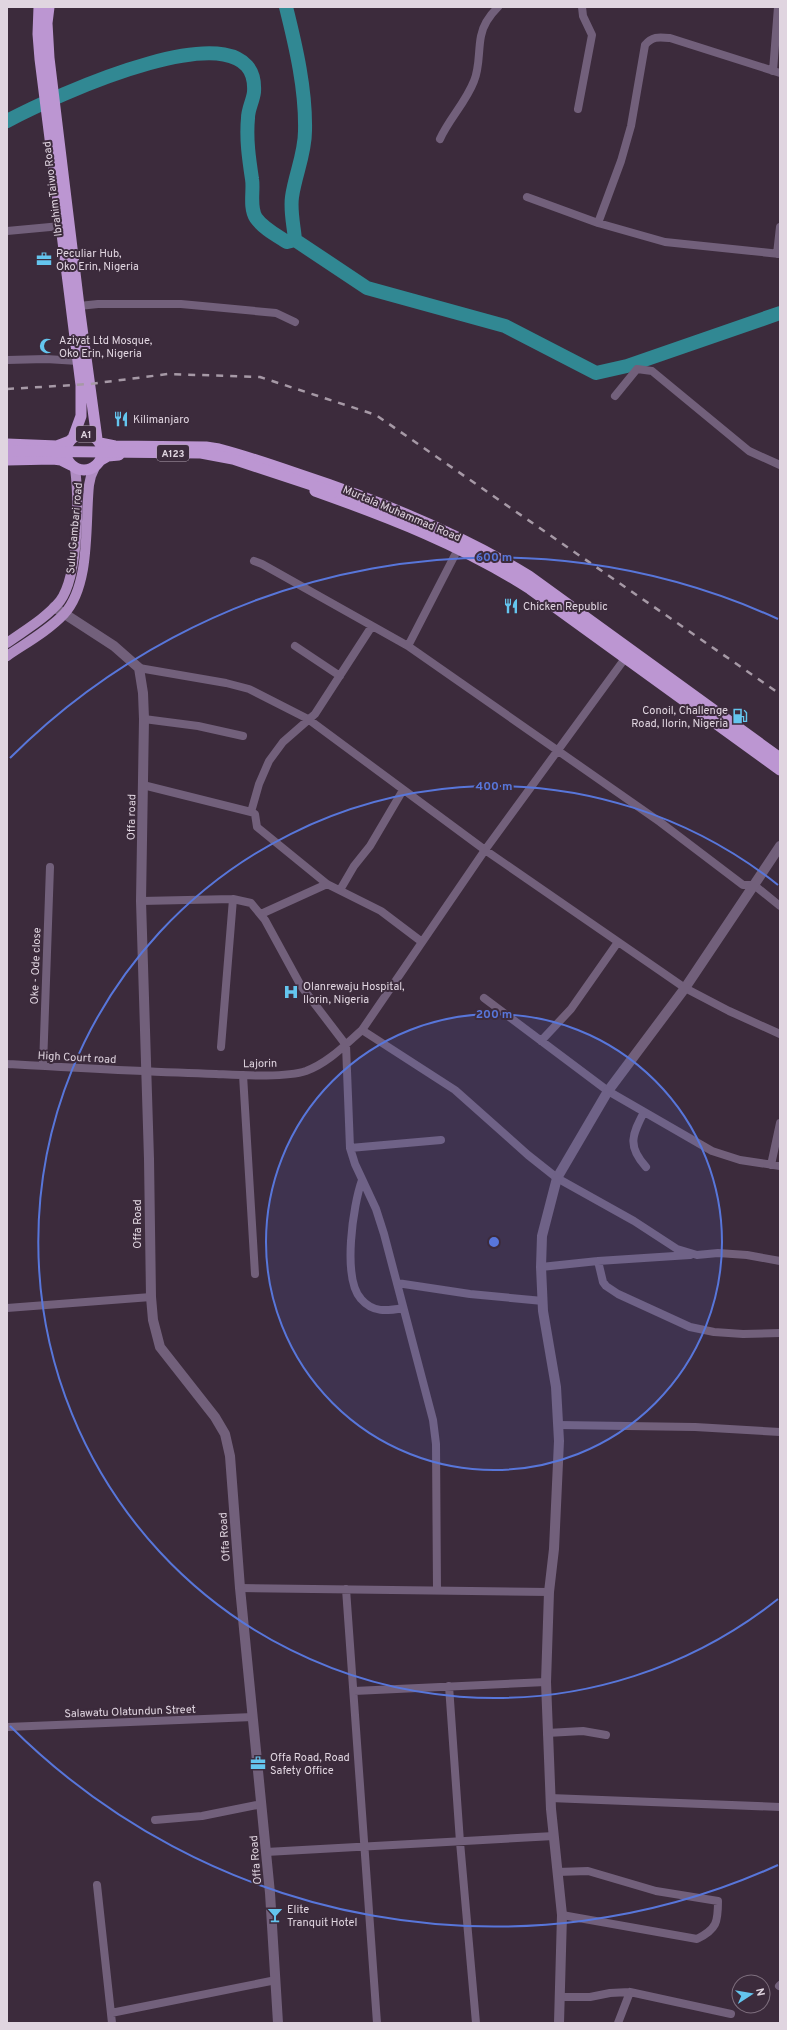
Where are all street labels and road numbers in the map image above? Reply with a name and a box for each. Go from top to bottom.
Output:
street label: Ibrahim Taiwo Road [40,140,66,237]
road number: A1 [76,426,96,442]
road number: A123 [157,445,189,461]
street label: Sulu Gambari road [64,482,86,574]
street label: Murtala Muhammad Road [340,483,463,545]
street label: Offa road [125,794,139,840]
street label: Oke - Ode close [28,927,44,1005]
street label: High Court road [37,1049,117,1067]
street label: Lajorin [243,1057,277,1071]
street label: Offa Road [131,1199,145,1249]
street label: Offa Road [216,1512,234,1562]
street label: Salawatu Olatundun Street [64,1703,196,1721]
street label: Offa Road [247,1835,265,1885]

